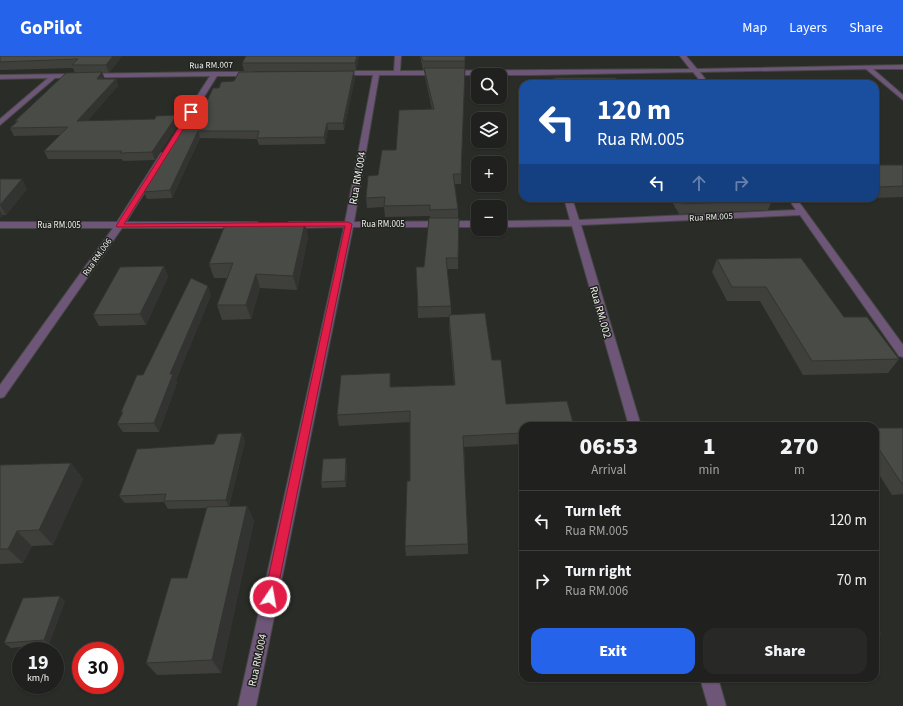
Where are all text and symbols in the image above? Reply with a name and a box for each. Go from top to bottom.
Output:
text: GoPilot [20,15,82,42]
text: Map [742,18,767,38]
text: Layers [789,18,827,38]
text: Share [849,18,883,38]
street label: Rua RM.007 [189,59,233,72]
map controls [471,68,507,236]
button: search [471,68,507,104]
text: 120 m [597,90,671,130]
pin [174,95,208,129]
icon: left [531,96,583,148]
icon: arrive [180,101,202,123]
button: layers [471,112,507,148]
text: Rua RM.005 [597,127,684,152]
street label: Rua RM.004 [345,150,370,206]
button: + [471,156,507,192]
icon: left [646,172,668,194]
icon: ahead [688,172,710,194]
icon: right [730,172,752,194]
button: − [471,200,507,236]
street label: Rua RM.005 [689,210,734,225]
street label: Rua RM.005 [361,218,405,231]
street label: Rua RM.005 [37,219,81,232]
street label: Rua RM.006 [80,235,116,279]
street label: Rua RM.002 [586,284,615,340]
text: 06:53 [579,429,638,464]
text: 1 [703,429,716,464]
text: 270 [780,429,819,464]
text: Arrival [591,461,626,479]
text: min [699,461,720,479]
text: m [794,461,805,479]
text: Turn left [565,501,621,522]
icon: left [531,510,553,532]
text: 120 m [829,510,867,531]
text: Rua RM.005 [565,522,628,540]
text: Turn right [565,561,631,582]
icon: right [531,570,553,592]
text: 70 m [837,570,867,591]
position arrow [249,576,291,618]
text: Rua RM.006 [565,582,628,600]
button: Exit [531,628,695,674]
button: Share [703,628,867,674]
street label: Rua RM.004 [245,632,270,688]
speed limit sign: 30 [72,642,124,694]
text: 19 [27,649,49,677]
text: km/h [27,671,49,685]

